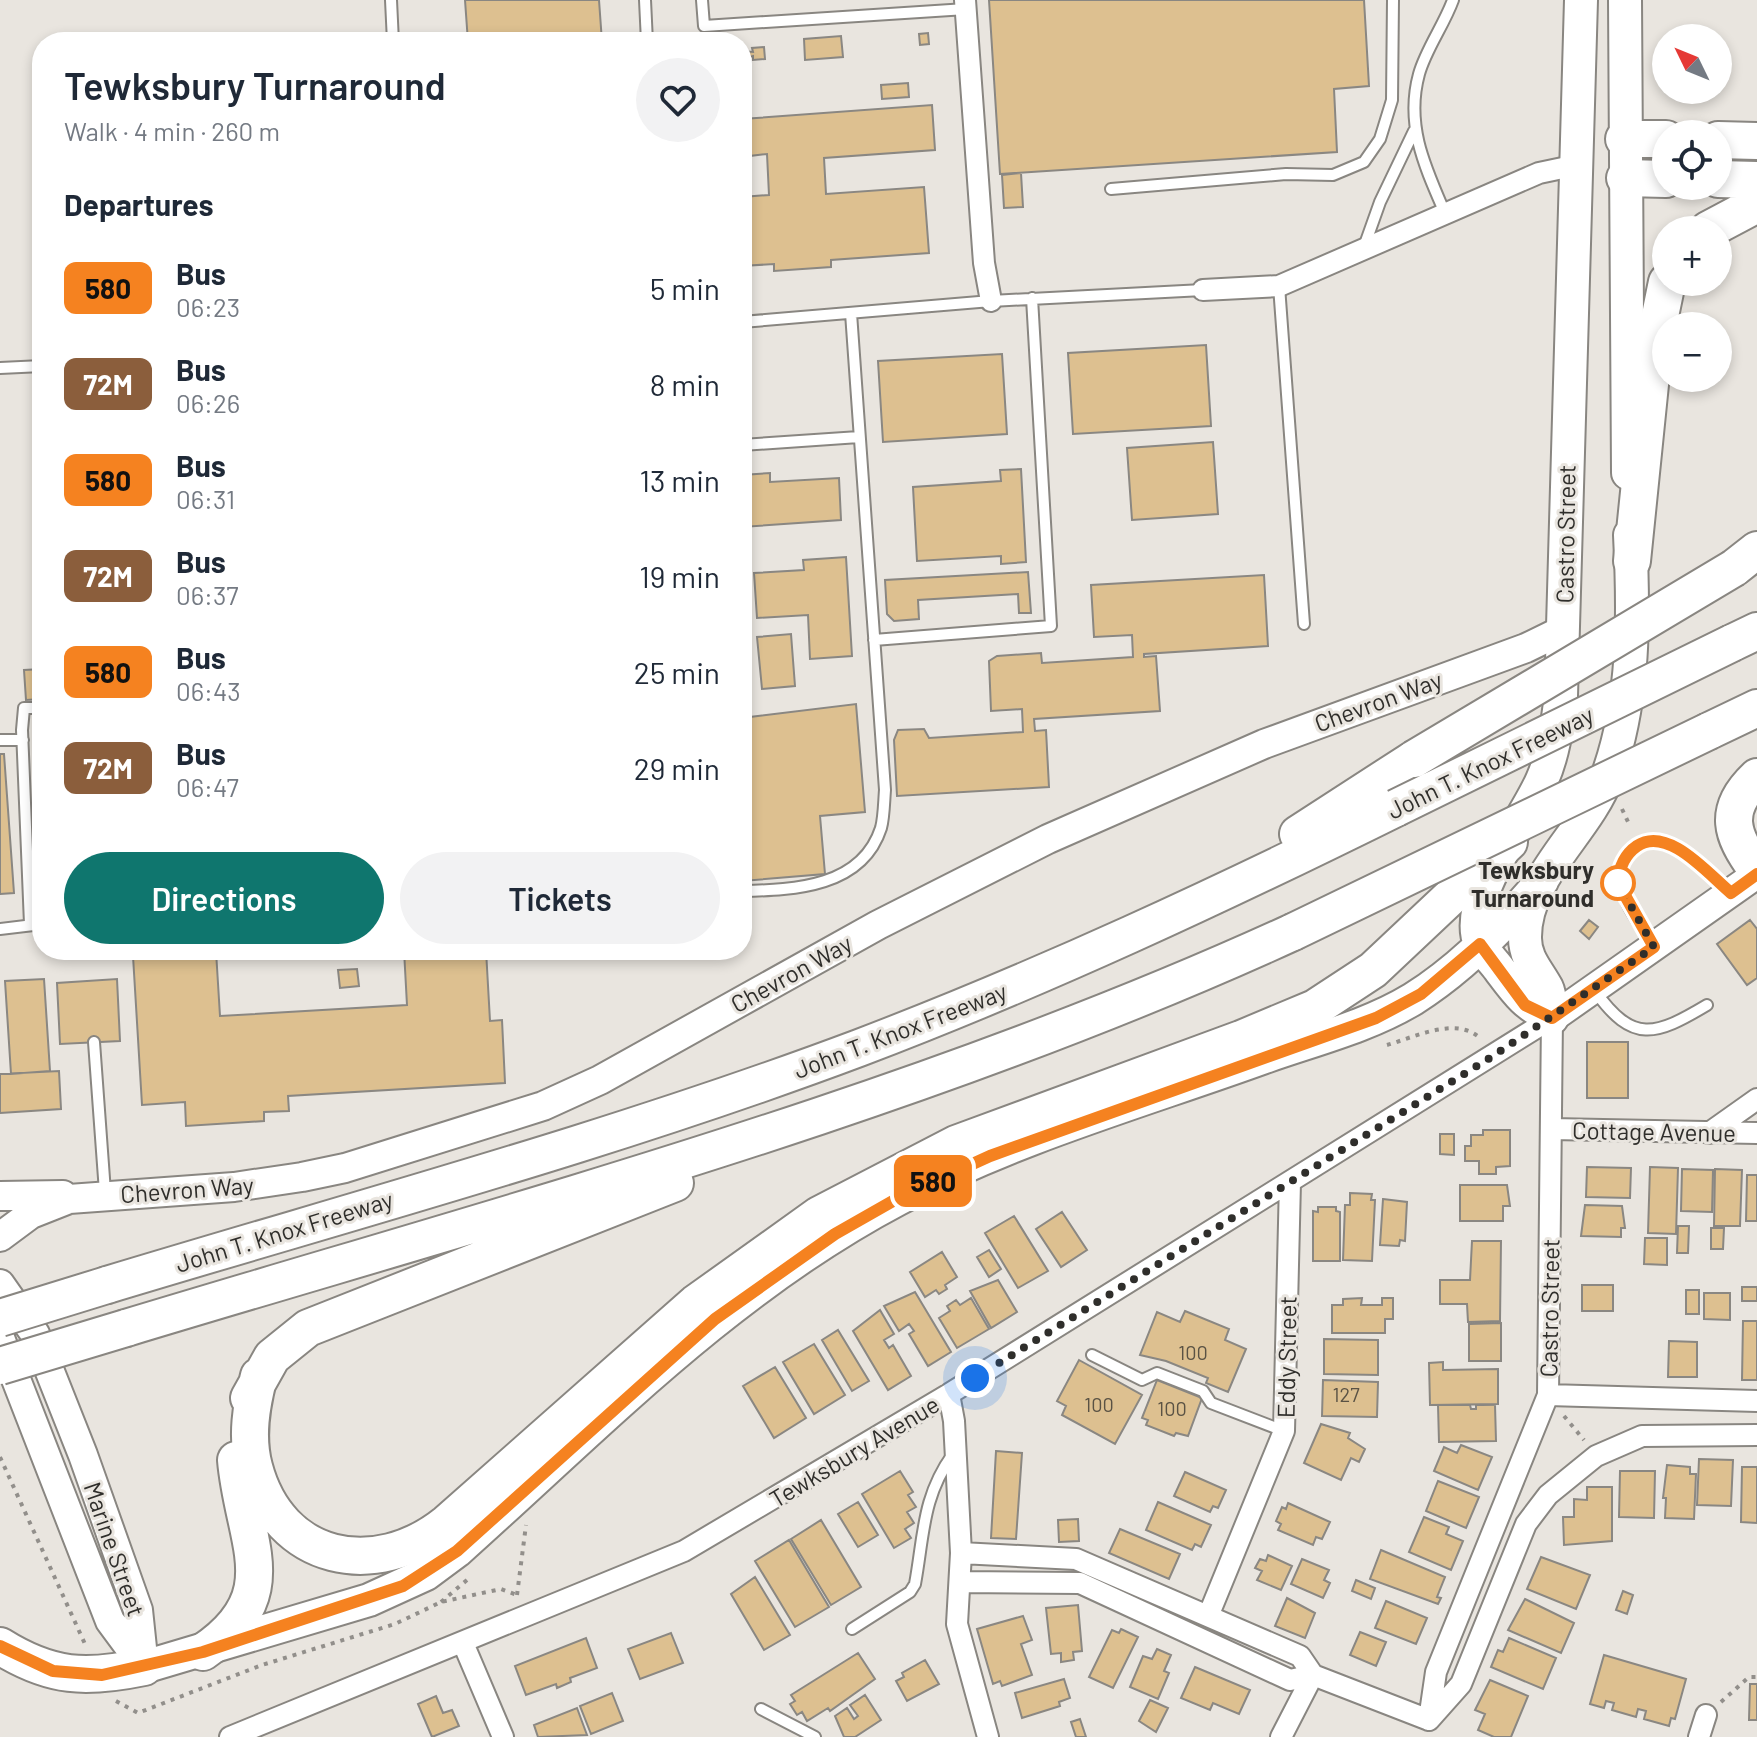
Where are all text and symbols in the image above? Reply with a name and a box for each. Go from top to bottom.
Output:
north arrow [1652,24,1732,104]
map controls [1652,24,1732,392]
button: heart [636,58,720,142]
text: Tewksbury Turnaround [64,62,446,108]
text: Walk · 4 min · 260 m [64,115,280,146]
button: locate [1652,120,1732,200]
text: Departures [64,186,214,222]
button: + [1652,216,1732,296]
text: Bus [176,255,226,291]
text: 5 min [650,270,720,306]
text: 580 [85,271,131,305]
text: 06:23 [176,291,240,322]
button: − [1652,312,1732,392]
text: Bus [176,351,226,387]
text: 8 min [650,366,720,402]
text: 72M [83,367,133,401]
text: 06:26 [176,387,240,418]
text: Bus [176,447,226,483]
text: 13 min [639,462,720,498]
text: 580 [85,463,131,497]
street label: Castro Street [1549,464,1581,604]
text: 06:31 [176,483,235,514]
text: Bus [176,543,226,579]
text: 19 min [639,558,720,594]
text: 72M [83,559,133,593]
text: 06:37 [176,579,239,610]
text: Bus [176,639,226,675]
text: 25 min [634,654,720,690]
text: 580 [85,655,131,689]
street label: Chevron Way [1310,664,1446,738]
text: 06:43 [176,675,241,706]
street label: John T. Knox Freeway [1382,699,1598,825]
text: Bus [176,735,226,771]
text: 29 min [634,750,720,786]
text: 72M [83,751,133,785]
text: 06:47 [176,771,239,802]
button: Directions [64,852,384,944]
button: Tickets [400,852,720,944]
place label: Tewksbury Turnaround [1471,855,1594,912]
marker: Tewksbury Turnaround [1601,866,1635,900]
street label: Chevron Way [725,928,857,1018]
street label: John T. Knox Freeway [789,976,1011,1084]
street label: Cottage Avenue [1572,1115,1736,1147]
line badge: 580 [887,1155,979,1207]
text: 580 [910,1164,956,1198]
street label: Chevron Way [119,1170,255,1208]
street label: John T. Knox Freeway [172,1184,396,1278]
street label: Castro Street [1533,1238,1565,1378]
street label: Eddy Street [1270,1296,1302,1418]
house number: 100 [1178,1340,1208,1364]
your location [955,1358,995,1398]
house number: 127 [1332,1382,1360,1406]
street label: Tewksbury Avenue [764,1389,944,1513]
house number: 100 [1084,1392,1114,1416]
house number: 100 [1157,1396,1187,1420]
street label: Marine Street [78,1478,152,1620]

